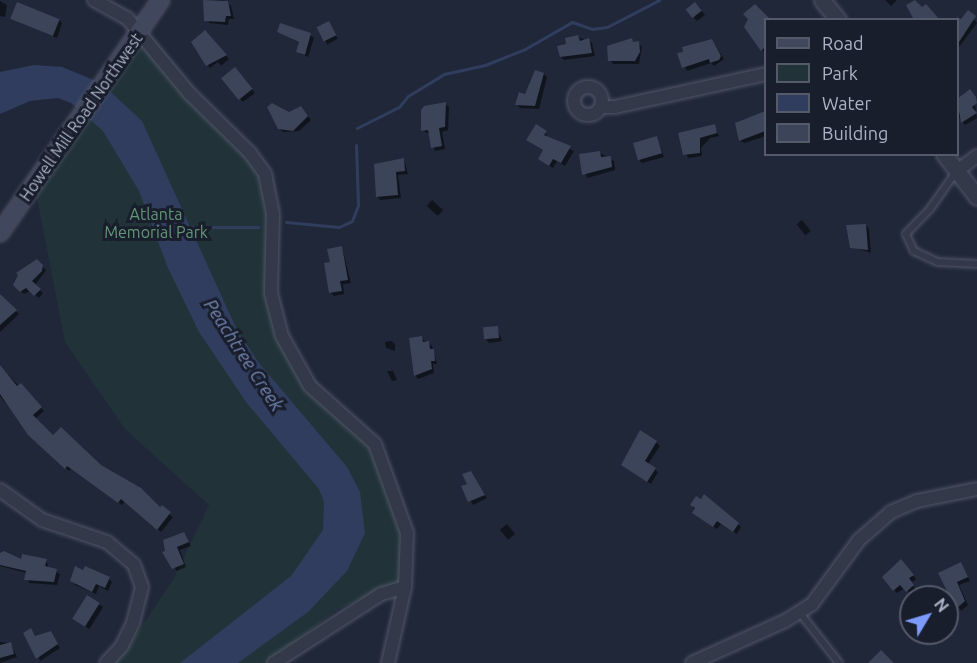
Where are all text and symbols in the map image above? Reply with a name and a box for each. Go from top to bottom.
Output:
legend [764,18,959,156]
street label: Howell Mill Road Northwest [16,29,146,205]
text: Road [822,33,864,53]
text: Park [822,63,858,83]
text: Water [822,93,871,113]
text: Building [822,123,888,143]
park label: Atlanta Memorial Park [104,204,208,242]
water label: Peachtree Creek [200,295,288,415]
north arrow [899,585,959,645]
text: N [931,595,952,615]

